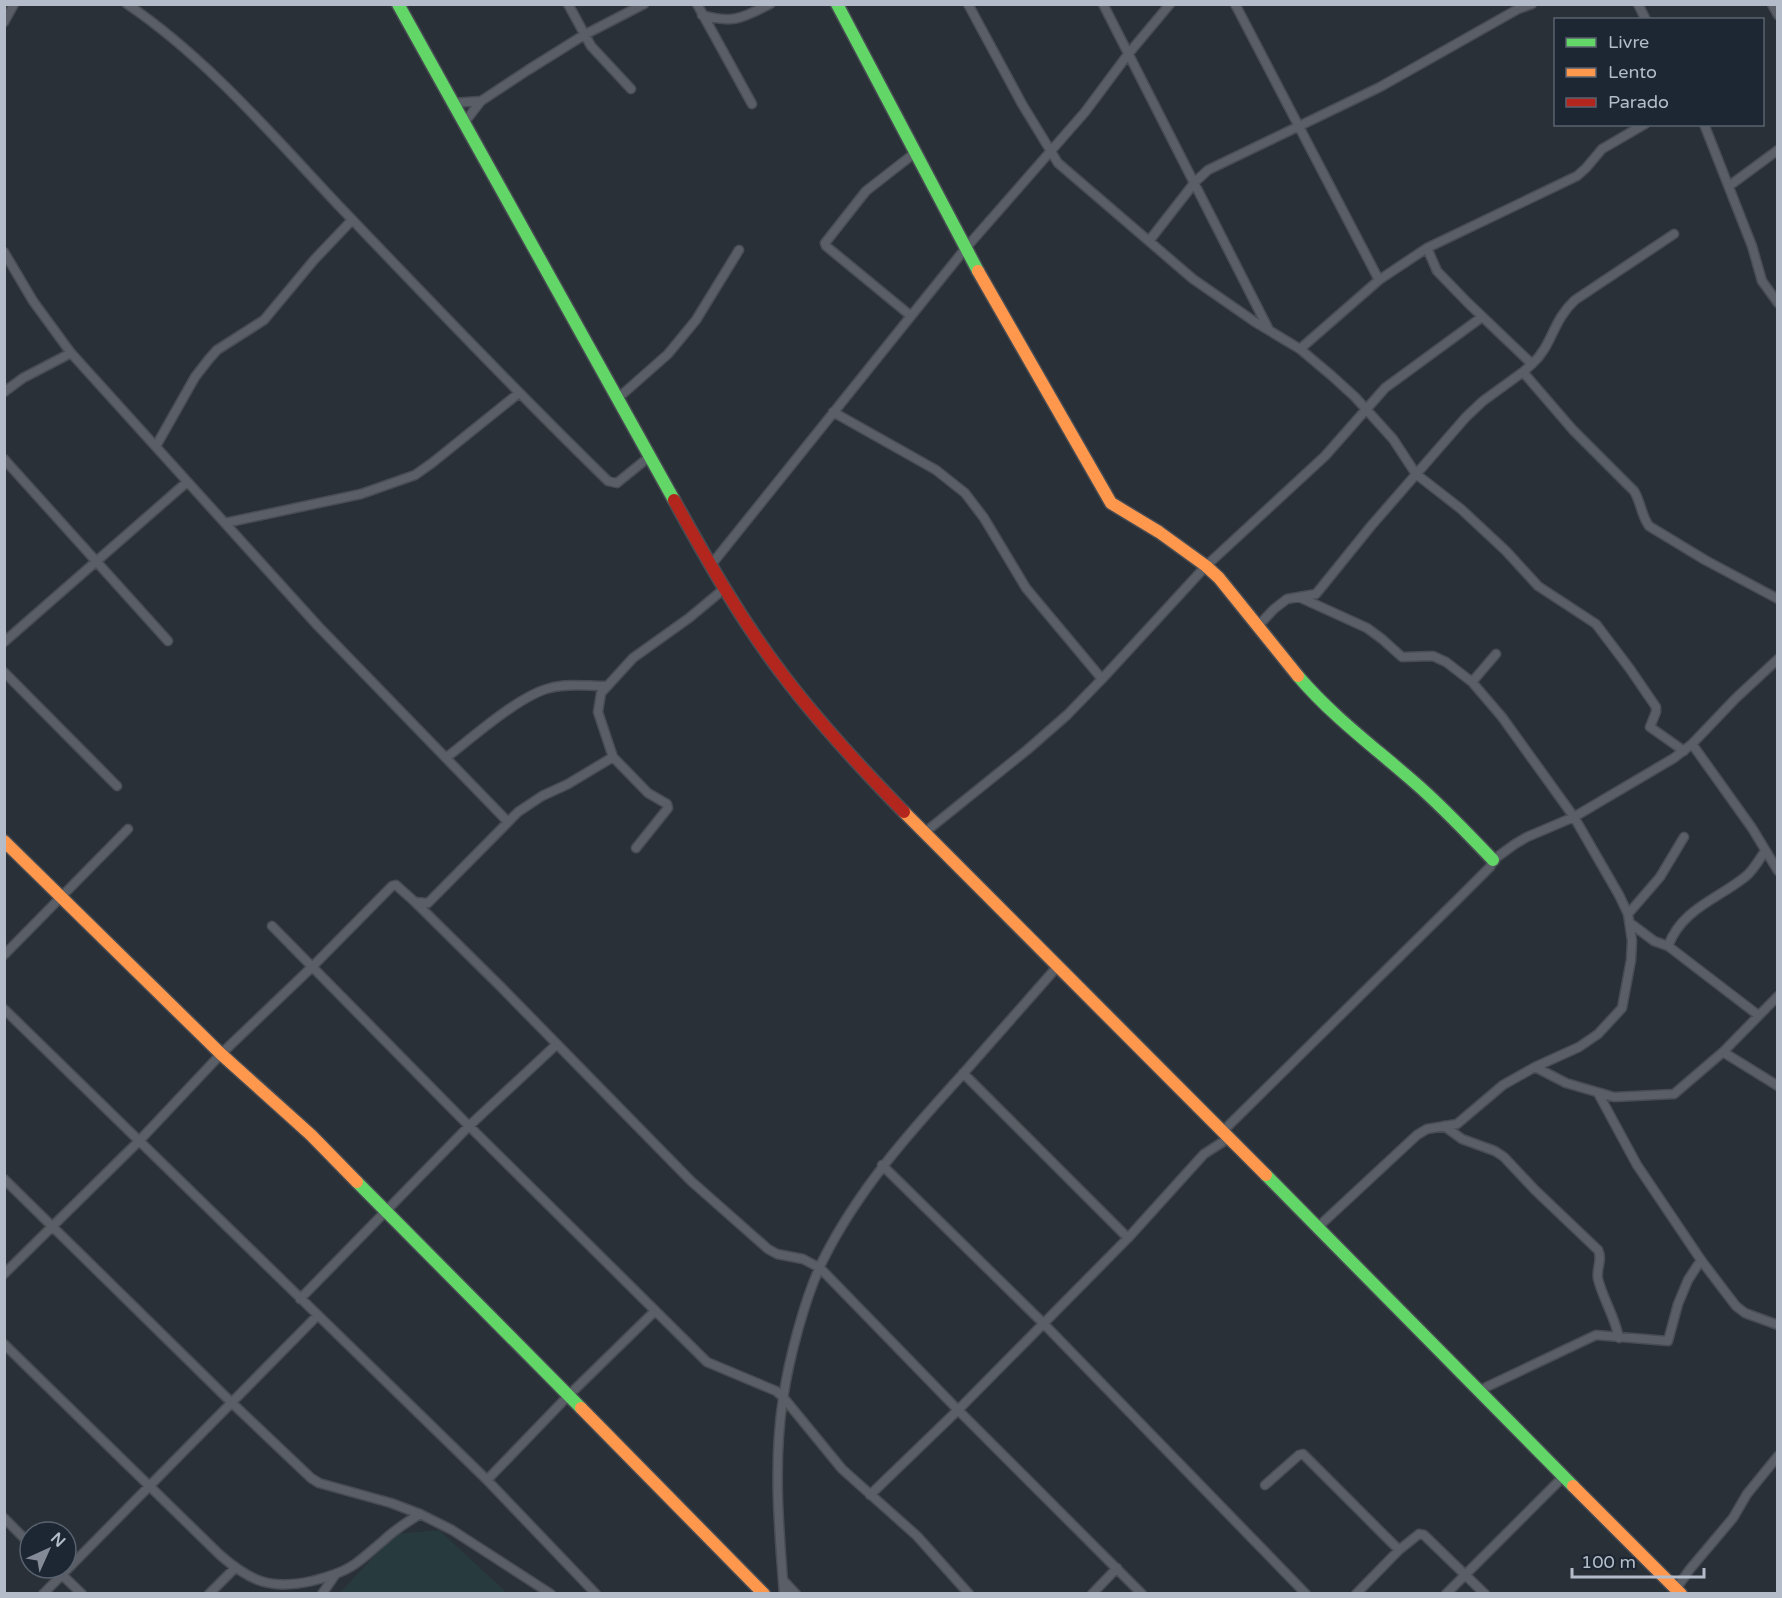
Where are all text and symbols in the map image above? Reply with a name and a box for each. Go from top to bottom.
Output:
legend [1554,18,1764,126]
text: Livre [1608,31,1649,53]
text: Lento [1608,61,1657,83]
text: Parado [1608,91,1669,113]
north arrow [18,1520,78,1580]
text: N [46,1528,70,1552]
scale bar [1572,1541,1704,1579]
text: 100 m [1581,1551,1636,1573]

